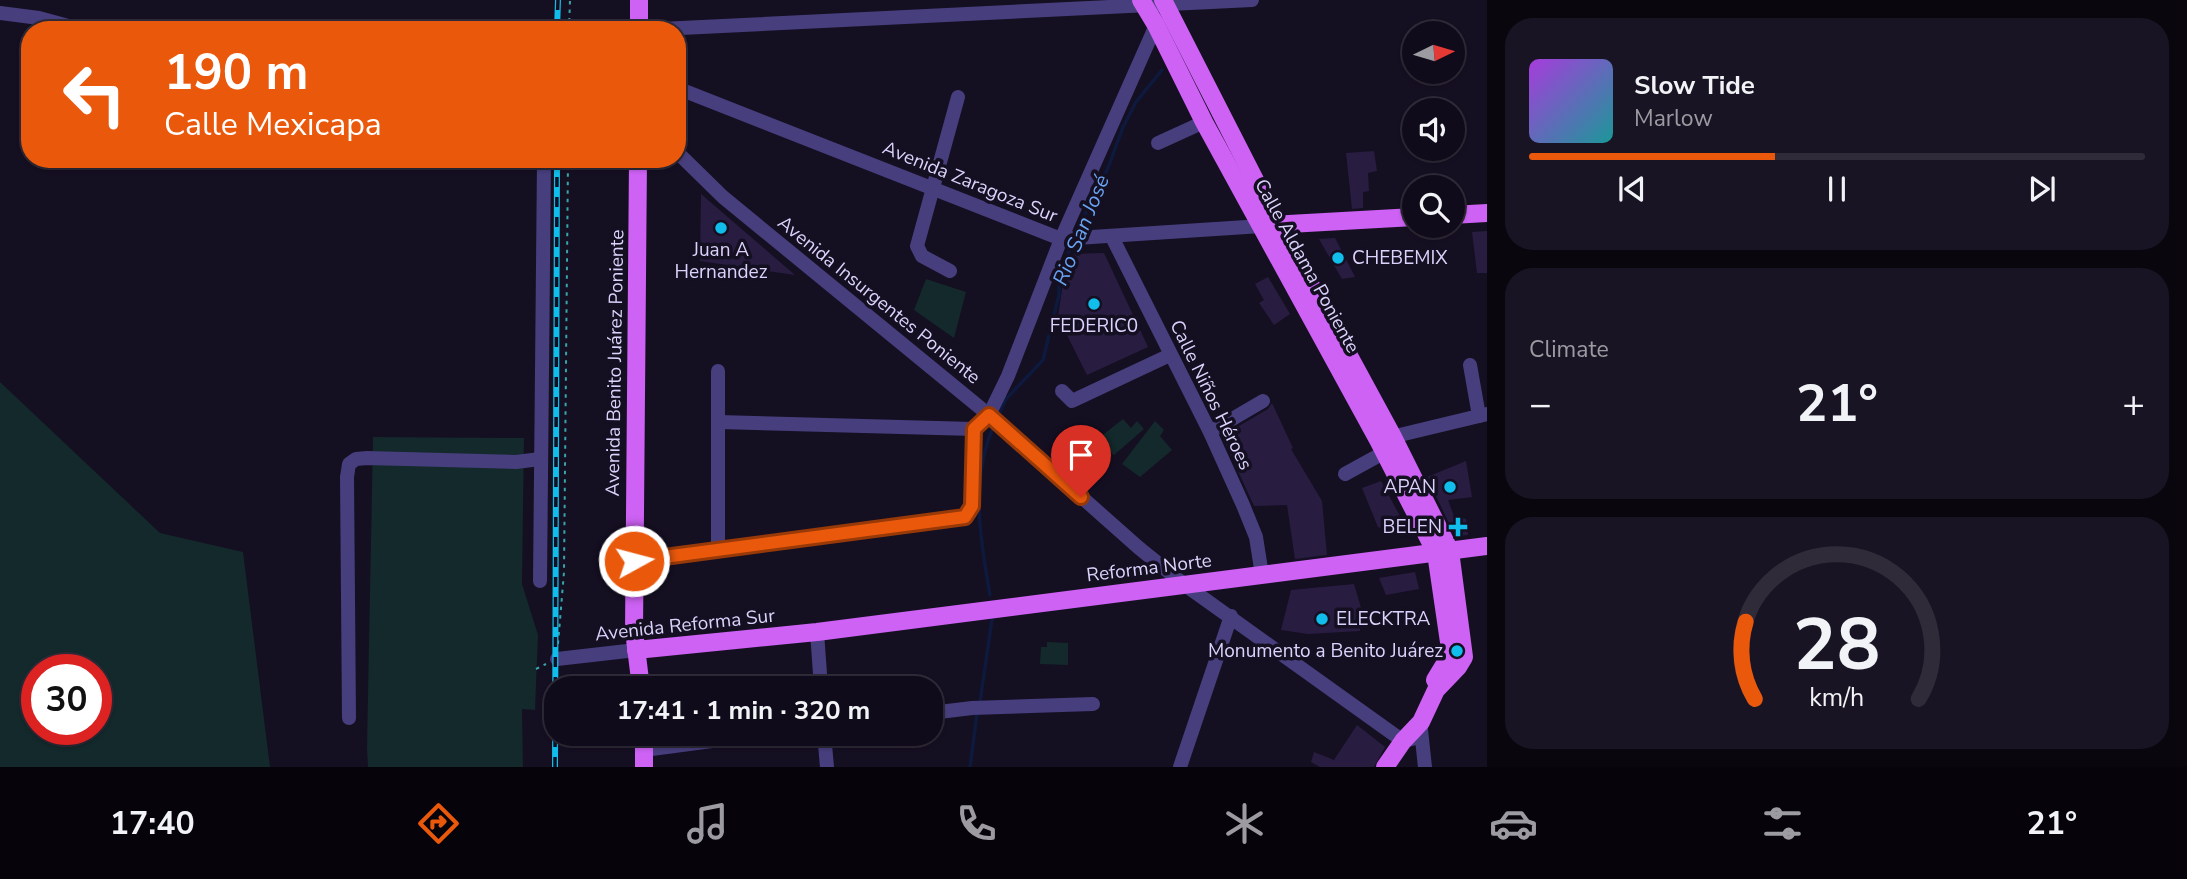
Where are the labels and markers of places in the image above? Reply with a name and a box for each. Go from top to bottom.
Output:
marker: Juan A Hernandez [713,220,729,236]
place label: Juan A Hernandez [675,237,768,285]
place label: CHEBEMIX [1352,245,1448,271]
marker: CHEBEMIX [1330,250,1346,266]
marker: FEDERIC0 [1086,296,1102,312]
place label: FEDERIC0 [1050,313,1138,339]
pin [1051,425,1111,497]
place label: APAN [1384,474,1436,500]
marker: APAN [1442,479,1458,495]
place label: BELEN [1383,514,1442,540]
marker: BELEN [1448,517,1468,537]
place label: ELECKTRA [1336,606,1430,632]
marker: ELECKTRA [1314,611,1330,627]
place label: Monumento a Benito Juárez [1208,638,1443,664]
marker: Monumento a Benito Juárez [1449,643,1465,659]

